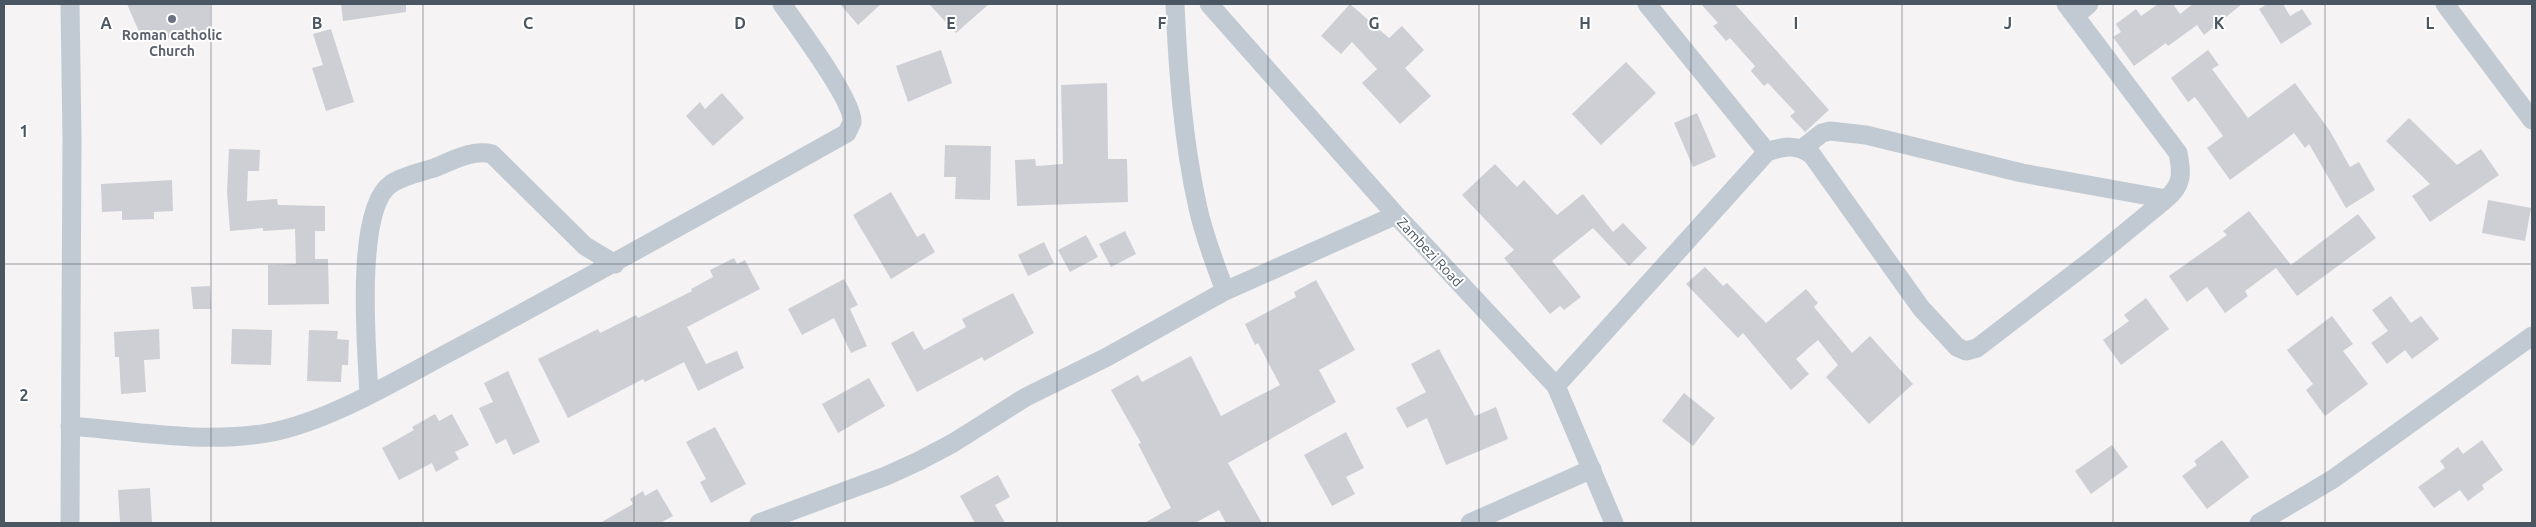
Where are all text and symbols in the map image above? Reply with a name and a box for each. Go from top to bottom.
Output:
marker: Roman catholic Church [166,13,178,25]
text: A [100,14,112,32]
text: B [312,14,322,32]
text: C [523,14,533,32]
text: D [734,14,746,32]
text: E [946,14,956,32]
text: F [1158,14,1167,32]
text: G [1368,14,1380,32]
text: H [1579,14,1591,32]
text: I [1794,14,1798,32]
text: J [2004,14,2012,32]
text: K [2214,14,2225,32]
text: L [2426,14,2435,32]
place label: Roman catholic Church [122,27,222,59]
text: 1 [19,122,29,140]
street label: Zambezi Road [1394,214,1466,290]
text: 2 [19,386,29,404]

